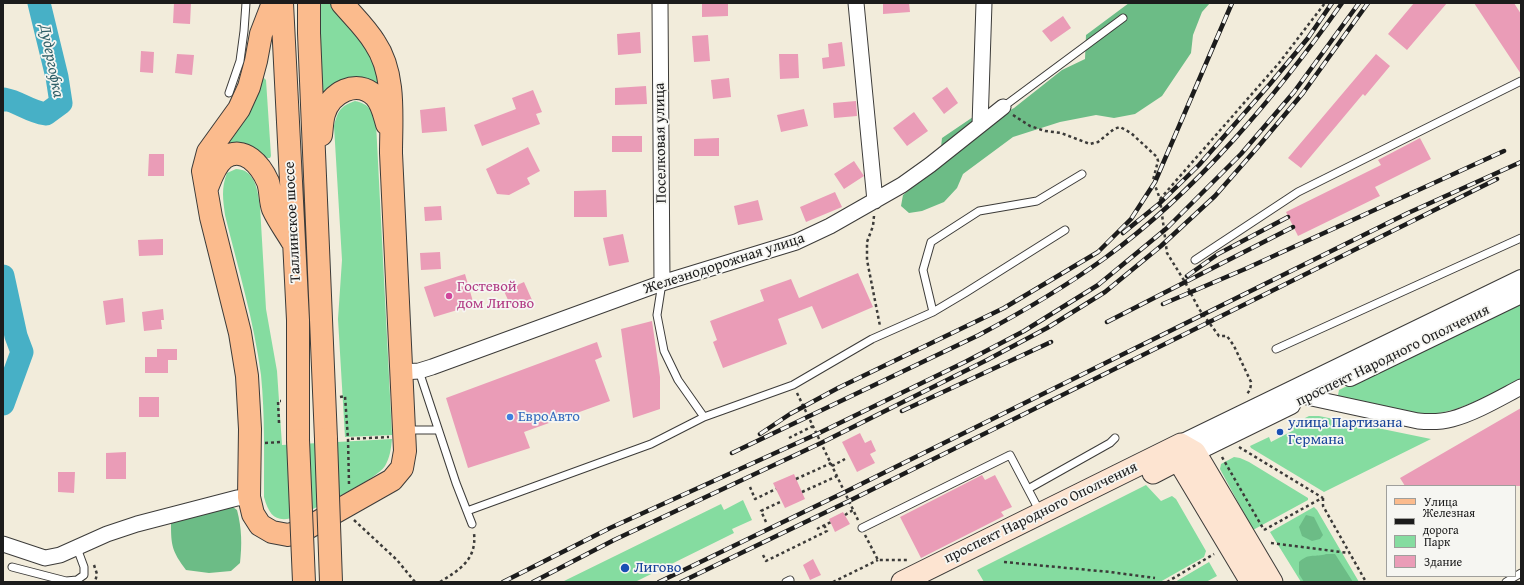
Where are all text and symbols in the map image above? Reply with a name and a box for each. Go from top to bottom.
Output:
water label: Дудергофка [35,23,67,99]
street label: Поселковая улица [651,83,671,203]
street label: Таллинское шоссе [281,161,305,283]
street label: Железнодорожная улица [641,229,807,299]
place label: Гостевой дом Лигово [457,278,534,313]
marker: Гостевой дом Лигово [444,291,454,301]
street label: проспект Народного Ополчения [1293,301,1493,411]
place label: ЕвроАвто [518,408,580,426]
marker: ЕвроАвто [505,412,515,422]
place label: улица Партизана Германа [1288,414,1402,449]
marker: улица Партизана Германа [1275,427,1285,437]
street label: проспект Народного Ополчения [941,458,1141,568]
legend [1386,485,1516,577]
text: Улица [1424,493,1458,510]
text: Железная дорога [1423,504,1475,538]
text: Парк [1424,533,1450,550]
text: Здание [1424,553,1462,570]
place label: Лигово [634,559,681,577]
marker: Лигово [619,562,631,574]

